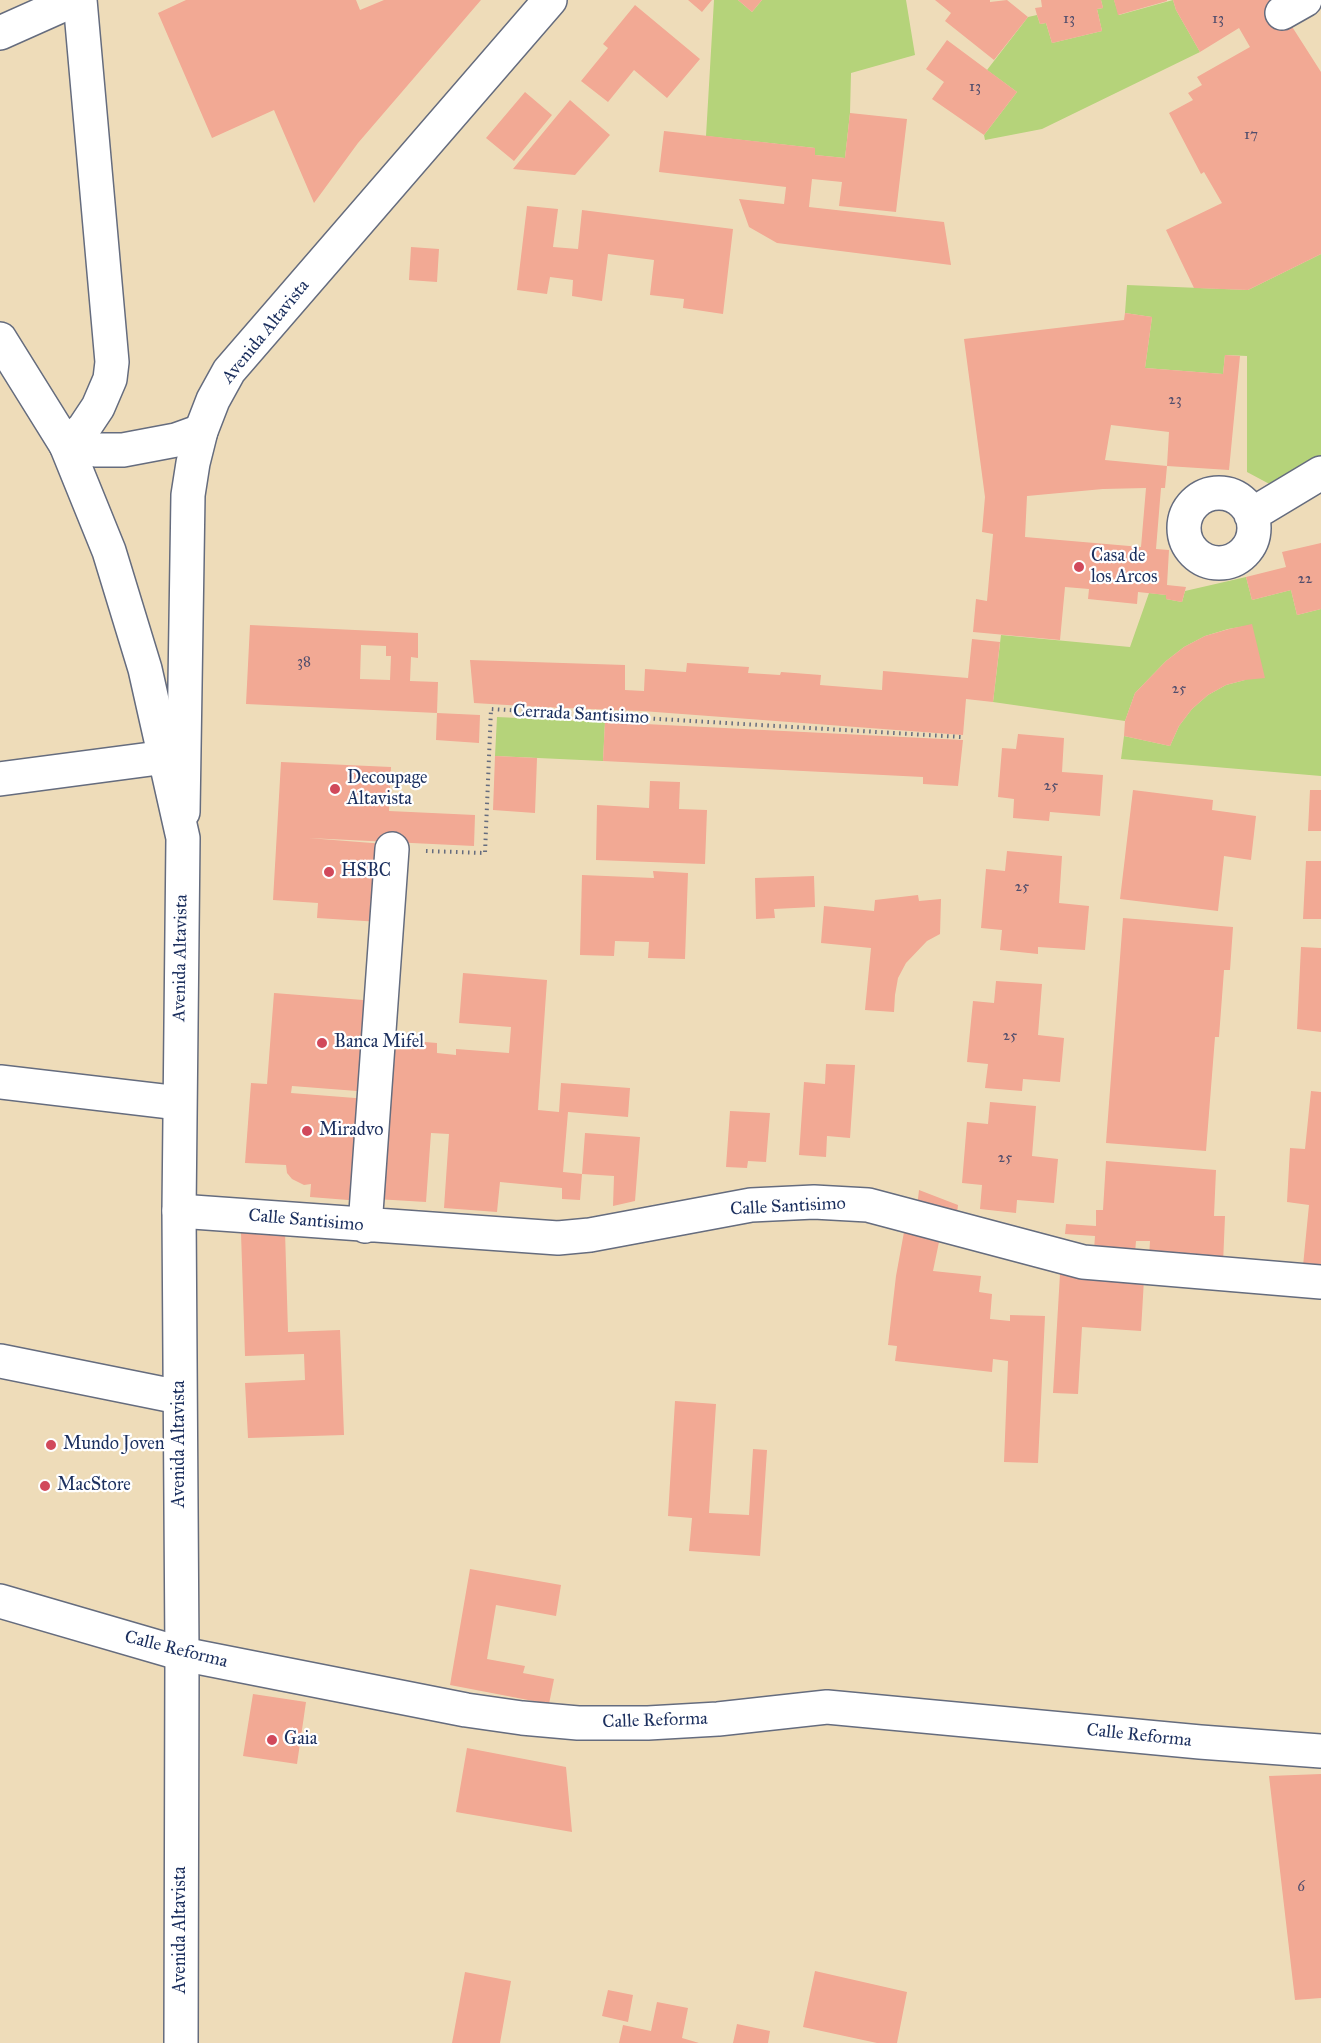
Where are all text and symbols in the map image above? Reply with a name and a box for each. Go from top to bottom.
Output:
house number: 13 [1063,10,1075,28]
house number: 13 [1212,10,1224,28]
house number: 13 [969,78,981,96]
house number: 17 [1244,126,1258,144]
street label: Avenida Altavista [218,276,314,388]
house number: 23 [1168,391,1182,409]
place label: Casa de los Arcos [1091,546,1158,588]
marker: Casa de los Arcos [1072,560,1086,574]
house number: 22 [1298,570,1312,588]
house number: 38 [297,653,311,671]
house number: 25 [1172,680,1186,698]
street label: Cerrada Santisimo [512,701,650,729]
place label: Decoupage Altavista [347,768,428,810]
house number: 25 [1044,777,1058,795]
marker: Decoupage Altavista [328,782,342,796]
place label: HSBC [341,861,391,883]
marker: HSBC [322,865,336,879]
house number: 25 [1015,878,1029,896]
street label: Avenida Altavista [169,894,193,1022]
house number: 25 [1003,1027,1017,1045]
place label: Banca Mifel [334,1032,424,1054]
marker: Banca Mifel [315,1036,329,1050]
place label: Miradvo [319,1120,384,1142]
marker: Miradvo [300,1124,314,1138]
house number: 25 [998,1149,1012,1167]
street label: Calle Santisimo [730,1193,846,1221]
street label: Calle Santisimo [247,1205,365,1237]
street label: Avenida Altavista [169,1380,191,1508]
place label: Mundo Joven [63,1434,164,1456]
marker: Mundo Joven [44,1438,58,1452]
place label: MacStore [57,1475,131,1497]
marker: MacStore [38,1479,52,1493]
street label: Calle Reforma [122,1627,230,1673]
street label: Calle Reforma [602,1708,708,1734]
street label: Calle Reforma [1085,1720,1193,1752]
place label: Gaia [284,1729,317,1751]
marker: Gaia [265,1733,279,1747]
street label: Avenida Altavista [170,1866,192,1994]
house number: 6 [1297,1878,1305,1896]

